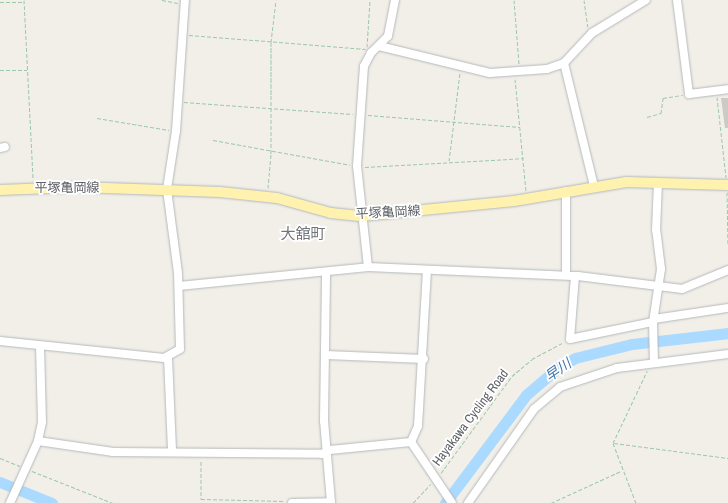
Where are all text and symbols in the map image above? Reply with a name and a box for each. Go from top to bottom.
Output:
street label: 平塚亀岡線 [35,180,99,196]
street label: 平塚亀岡線 [355,204,421,222]
district label: 大舘町 [281,225,325,243]
water label: 早川 [542,355,574,385]
street label: Hayakawa Cycling Road [430,367,512,469]

